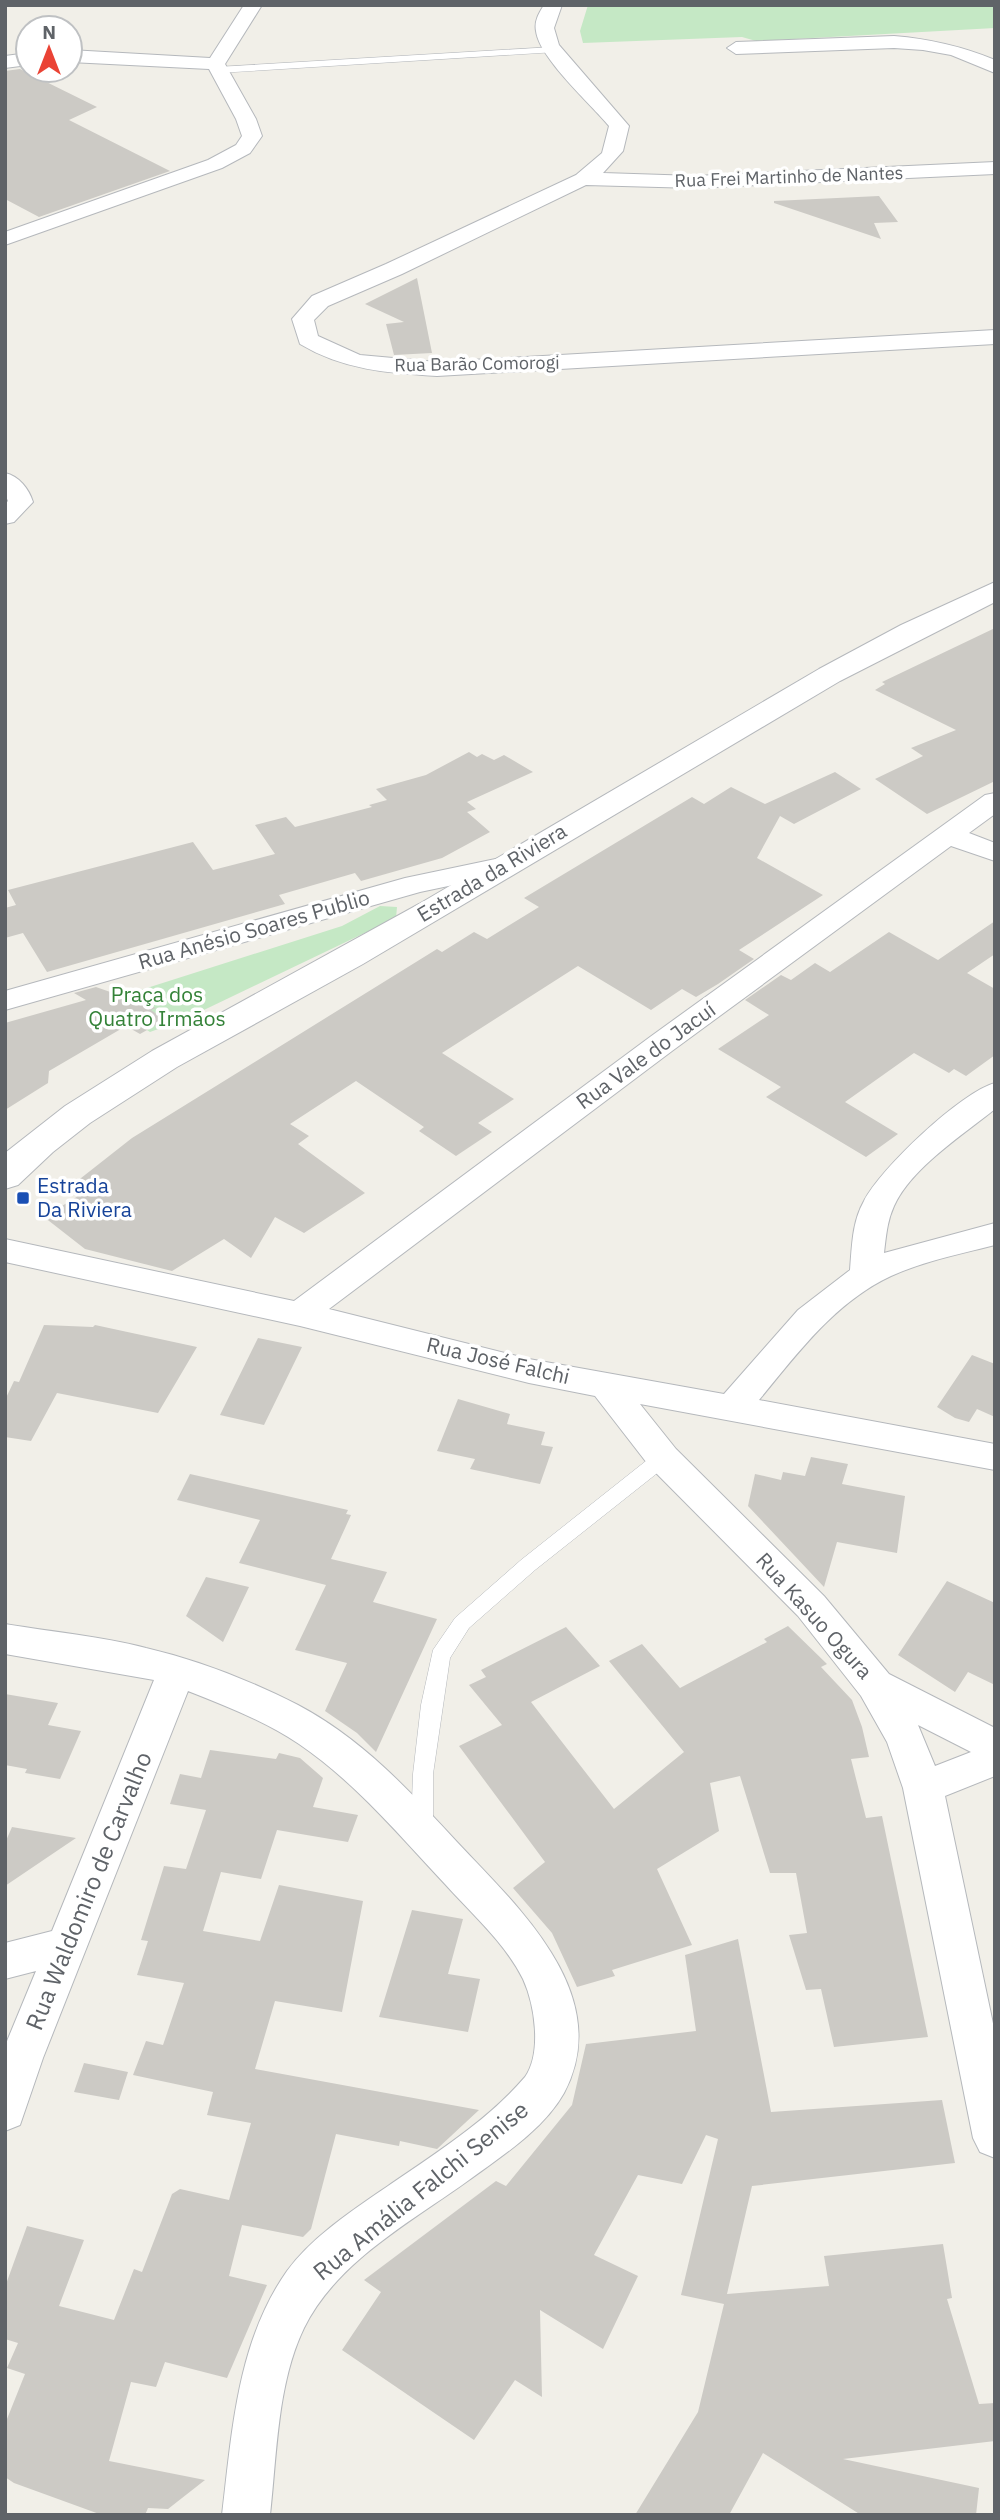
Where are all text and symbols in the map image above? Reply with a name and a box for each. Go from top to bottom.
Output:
north arrow [14,14,84,84]
text: N [42,20,56,44]
street label: Rua Frei Martinho de Nantes [674,161,904,192]
street label: Rua Barão Comorogi [394,351,560,376]
street label: Estrada da Riviera [411,816,572,928]
street label: Rua Anésio Soares Publio [135,883,373,976]
park label: Praça dos Quatro Irmãos [88,980,226,1032]
street label: Rua Vale do Jacuí [570,995,721,1115]
place label: Estrada Da Riviera [37,1171,132,1223]
marker: Estrada Da Riviera [15,1190,31,1206]
street label: Rua José Falchi [424,1330,573,1390]
street label: Rua Kasuo Ogura [750,1546,879,1685]
street label: Rua Waldomiro de Carvalho [17,1747,159,2035]
street label: Rua Amália Falchi Senise [306,2093,535,2287]

